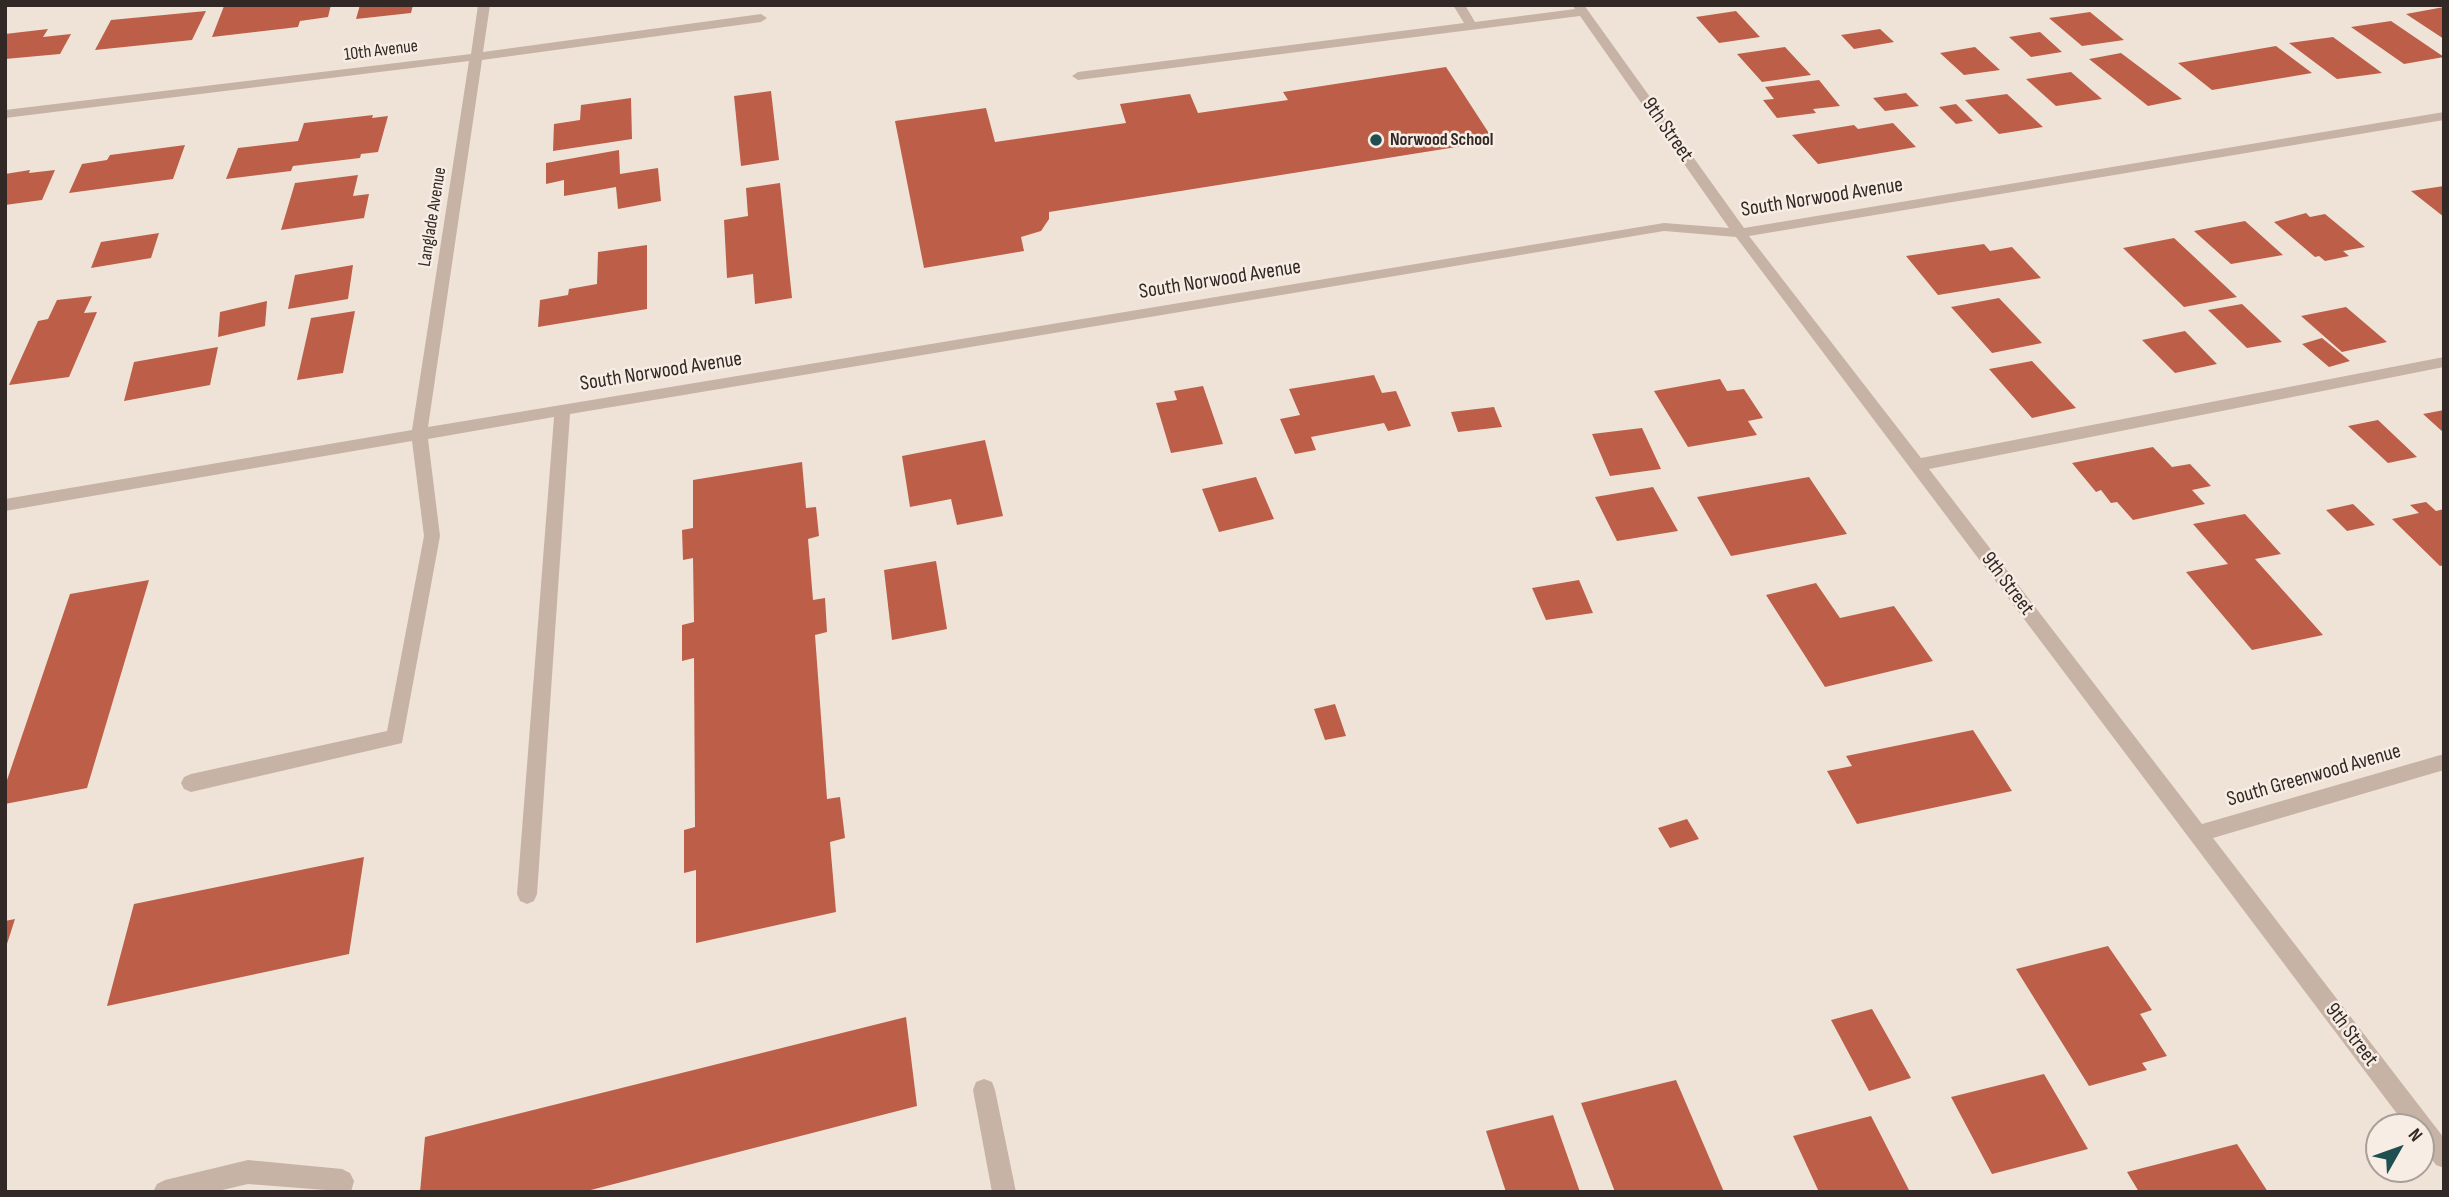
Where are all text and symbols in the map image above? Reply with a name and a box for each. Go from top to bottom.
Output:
street label: 10th Avenue [343,36,419,66]
street label: 9th Street [1636,93,1698,167]
place label: Norwood School [1390,129,1494,151]
marker: Norwood School [1368,132,1384,148]
street label: Langlade Avenue [414,166,452,268]
street label: South Norwood Avenue [1739,173,1905,223]
street label: South Norwood Avenue [1137,255,1303,305]
street label: South Norwood Avenue [578,347,744,397]
street label: 9th Street [1975,547,2039,621]
street label: South Greenwood Avenue [2224,739,2404,813]
street label: 9th Street [2319,998,2383,1072]
north arrow [2365,1113,2435,1183]
text: N [2403,1124,2427,1147]

